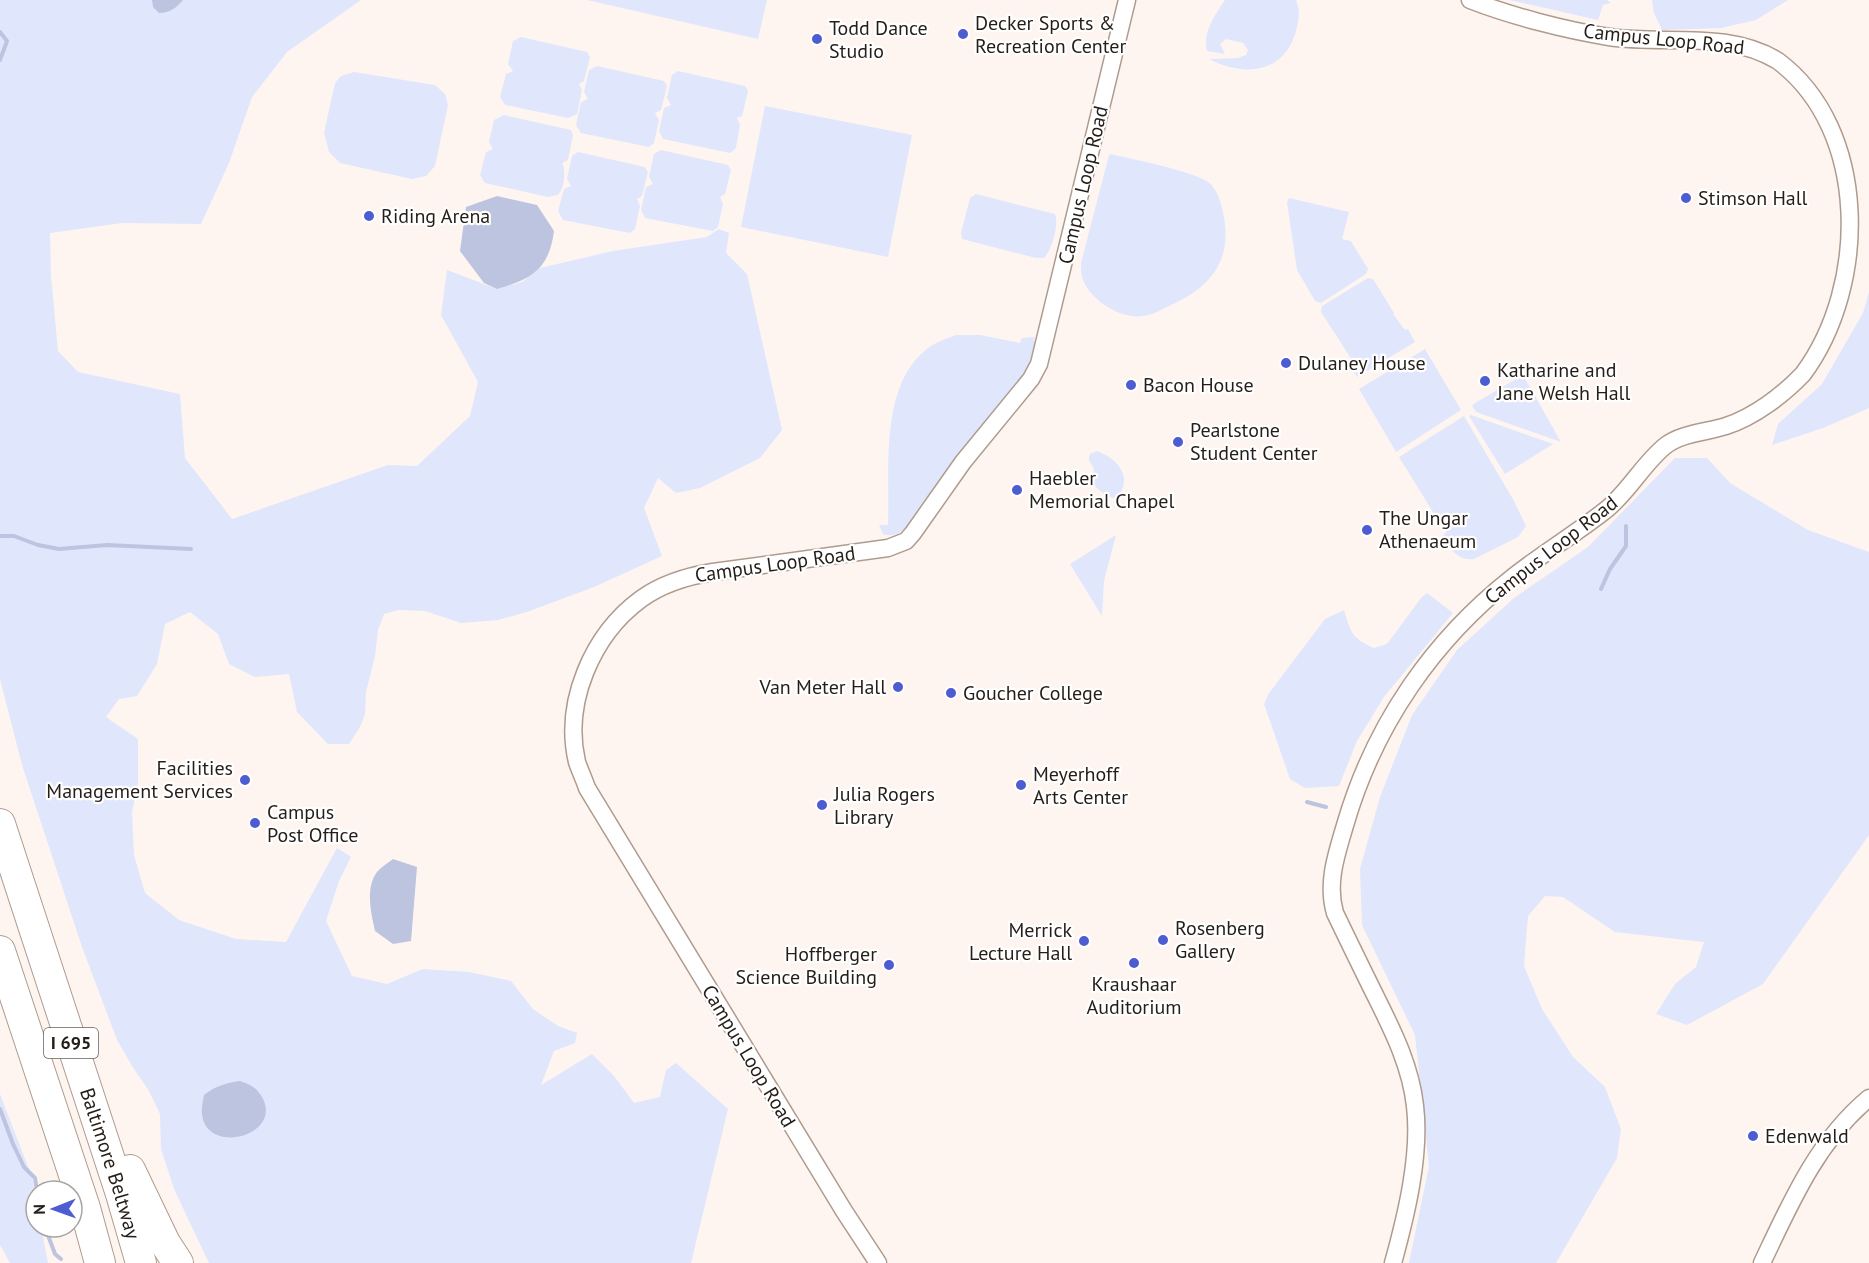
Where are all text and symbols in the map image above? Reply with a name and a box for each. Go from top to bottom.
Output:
place label: Decker Sports & Recreation Center [975,10,1126,59]
place label: Todd Dance Studio [829,15,928,64]
street label: Campus Loop Road [1582,18,1746,60]
marker: Decker Sports & Recreation Center [956,27,970,41]
marker: Todd Dance Studio [810,32,824,46]
street label: Campus Loop Road [1052,103,1114,267]
place label: Stimson Hall [1698,185,1808,211]
marker: Stimson Hall [1679,191,1693,205]
place label: Riding Arena [381,203,490,229]
marker: Riding Arena [362,209,376,223]
place label: Dulaney House [1298,350,1426,376]
marker: Dulaney House [1279,356,1293,370]
place label: Katharine and Jane Welsh Hall [1496,357,1630,406]
place label: Bacon House [1143,372,1254,398]
marker: Katharine and Jane Welsh Hall [1478,374,1492,388]
marker: Bacon House [1124,378,1138,392]
place label: Pearlstone Student Center [1190,417,1318,466]
marker: Pearlstone Student Center [1171,435,1185,449]
place label: Haebler Memorial Chapel [1029,465,1174,514]
marker: Haebler Memorial Chapel [1010,483,1024,497]
street label: Campus Loop Road [1479,490,1623,610]
place label: The Ungar Athenaeum [1379,505,1476,554]
marker: The Ungar Athenaeum [1360,523,1374,537]
street label: Campus Loop Road [693,540,857,588]
place label: Van Meter Hall [759,674,886,700]
marker: Van Meter Hall [891,680,905,694]
place label: Goucher College [963,680,1103,706]
marker: Goucher College [944,686,958,700]
place label: Facilities Management Services [46,755,233,804]
place label: Meyerhoff Arts Center [1033,761,1128,810]
marker: Facilities Management Services [238,773,252,787]
marker: Meyerhoff Arts Center [1014,778,1028,792]
place label: Julia Rogers Library [833,781,935,830]
marker: Julia Rogers Library [815,798,829,812]
place label: Campus Post Office [267,799,358,848]
marker: Campus Post Office [248,816,262,830]
place label: Rosenberg Gallery [1175,915,1265,964]
place label: Merrick Lecture Hall [969,917,1072,966]
marker: Rosenberg Gallery [1156,933,1170,947]
marker: Merrick Lecture Hall [1077,934,1091,948]
place label: Hoffberger Science Building [735,941,877,990]
marker: Kraushaar Auditorium [1127,956,1141,970]
marker: Hoffberger Science Building [882,958,896,972]
place label: Kraushaar Auditorium [1086,971,1182,1020]
street label: Campus Loop Road [696,980,802,1132]
road number: I 695 [44,1028,98,1058]
street label: Baltimore Beltway [74,1084,147,1243]
place label: Edenwald [1765,1123,1849,1149]
marker: Edenwald [1746,1129,1760,1143]
north arrow [24,1179,84,1239]
text: N [29,1204,49,1215]

